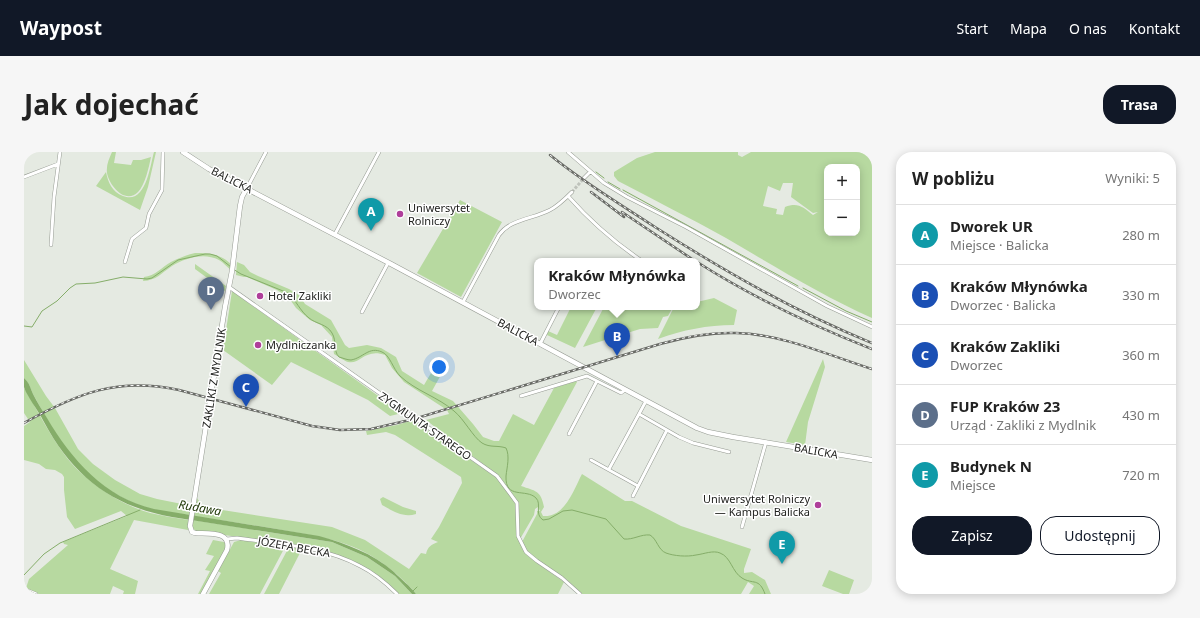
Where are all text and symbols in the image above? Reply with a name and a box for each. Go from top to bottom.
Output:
text: Waypost [20,15,102,41]
text: Start [957,19,988,38]
text: Mapa [1010,19,1047,38]
text: O nas [1069,19,1107,38]
text: Kontakt [1129,19,1180,38]
text: Jak dojechać [24,85,199,123]
button: Trasa [1103,85,1176,124]
street label: BALICKA [209,163,256,197]
map controls [824,164,860,236]
button: + [824,164,860,200]
text: W pobliżu [912,167,995,190]
text: Wyniki: 5 [1105,169,1160,187]
pin: A [358,198,384,231]
place label: Uniwersytet Rolniczy [408,200,470,228]
button: − [824,200,860,236]
marker: Uniwersytet Rolniczy [395,209,405,219]
text: Dworek UR [950,216,1033,236]
text: A [921,226,930,244]
text: 280 m [1122,226,1160,244]
text: Miejsce · Balicka [950,236,1049,254]
popup [534,258,700,310]
text: Kraków Młynówka [548,265,686,285]
text: Kraków Młynówka [950,276,1088,296]
pin: D [198,277,224,310]
text: Dworzec [548,285,601,303]
text: B [921,286,929,304]
text: 330 m [1122,286,1160,304]
place label: Hotel Zakliki [268,288,331,303]
marker: Hotel Zakliki [255,291,265,301]
text: Dworzec · Balicka [950,296,1056,314]
street label: BALICKA [495,314,542,349]
pin: B [604,323,630,356]
street label: ZAKLIKI Z MYDLNIK [198,327,229,429]
text: Kraków Zakliki [950,336,1060,356]
place label: Mydlniczanka [266,337,336,352]
marker: Mydlniczanka [253,340,263,350]
text: C [921,346,929,364]
text: 360 m [1122,346,1160,364]
text: Dworzec [950,356,1003,374]
your location [429,357,449,377]
pin: C [233,374,259,407]
street label: ZYGMUNTA STAREGO [376,388,475,463]
text: FUP Kraków 23 [950,396,1060,416]
text: D [920,406,930,424]
text: 430 m [1122,406,1160,424]
text: Urząd · Zakliki z Mydlnik [950,416,1096,434]
street label: BALICKA [793,439,840,462]
text: Budynek N [950,456,1032,476]
text: E [921,466,929,484]
text: 720 m [1122,466,1160,484]
text: Miejsce [950,476,996,494]
place label: Uniwersytet Rolniczy — Kampus Balicka [703,491,810,519]
water label: Rudawa [177,495,223,520]
marker: Uniwersytet Rolniczy — Kampus Balicka [813,500,823,510]
button: Zapisz [912,516,1032,555]
button: Udostępnij [1040,516,1160,555]
pin: E [769,531,795,564]
street label: JÓZEFA BECKA [256,533,332,560]

